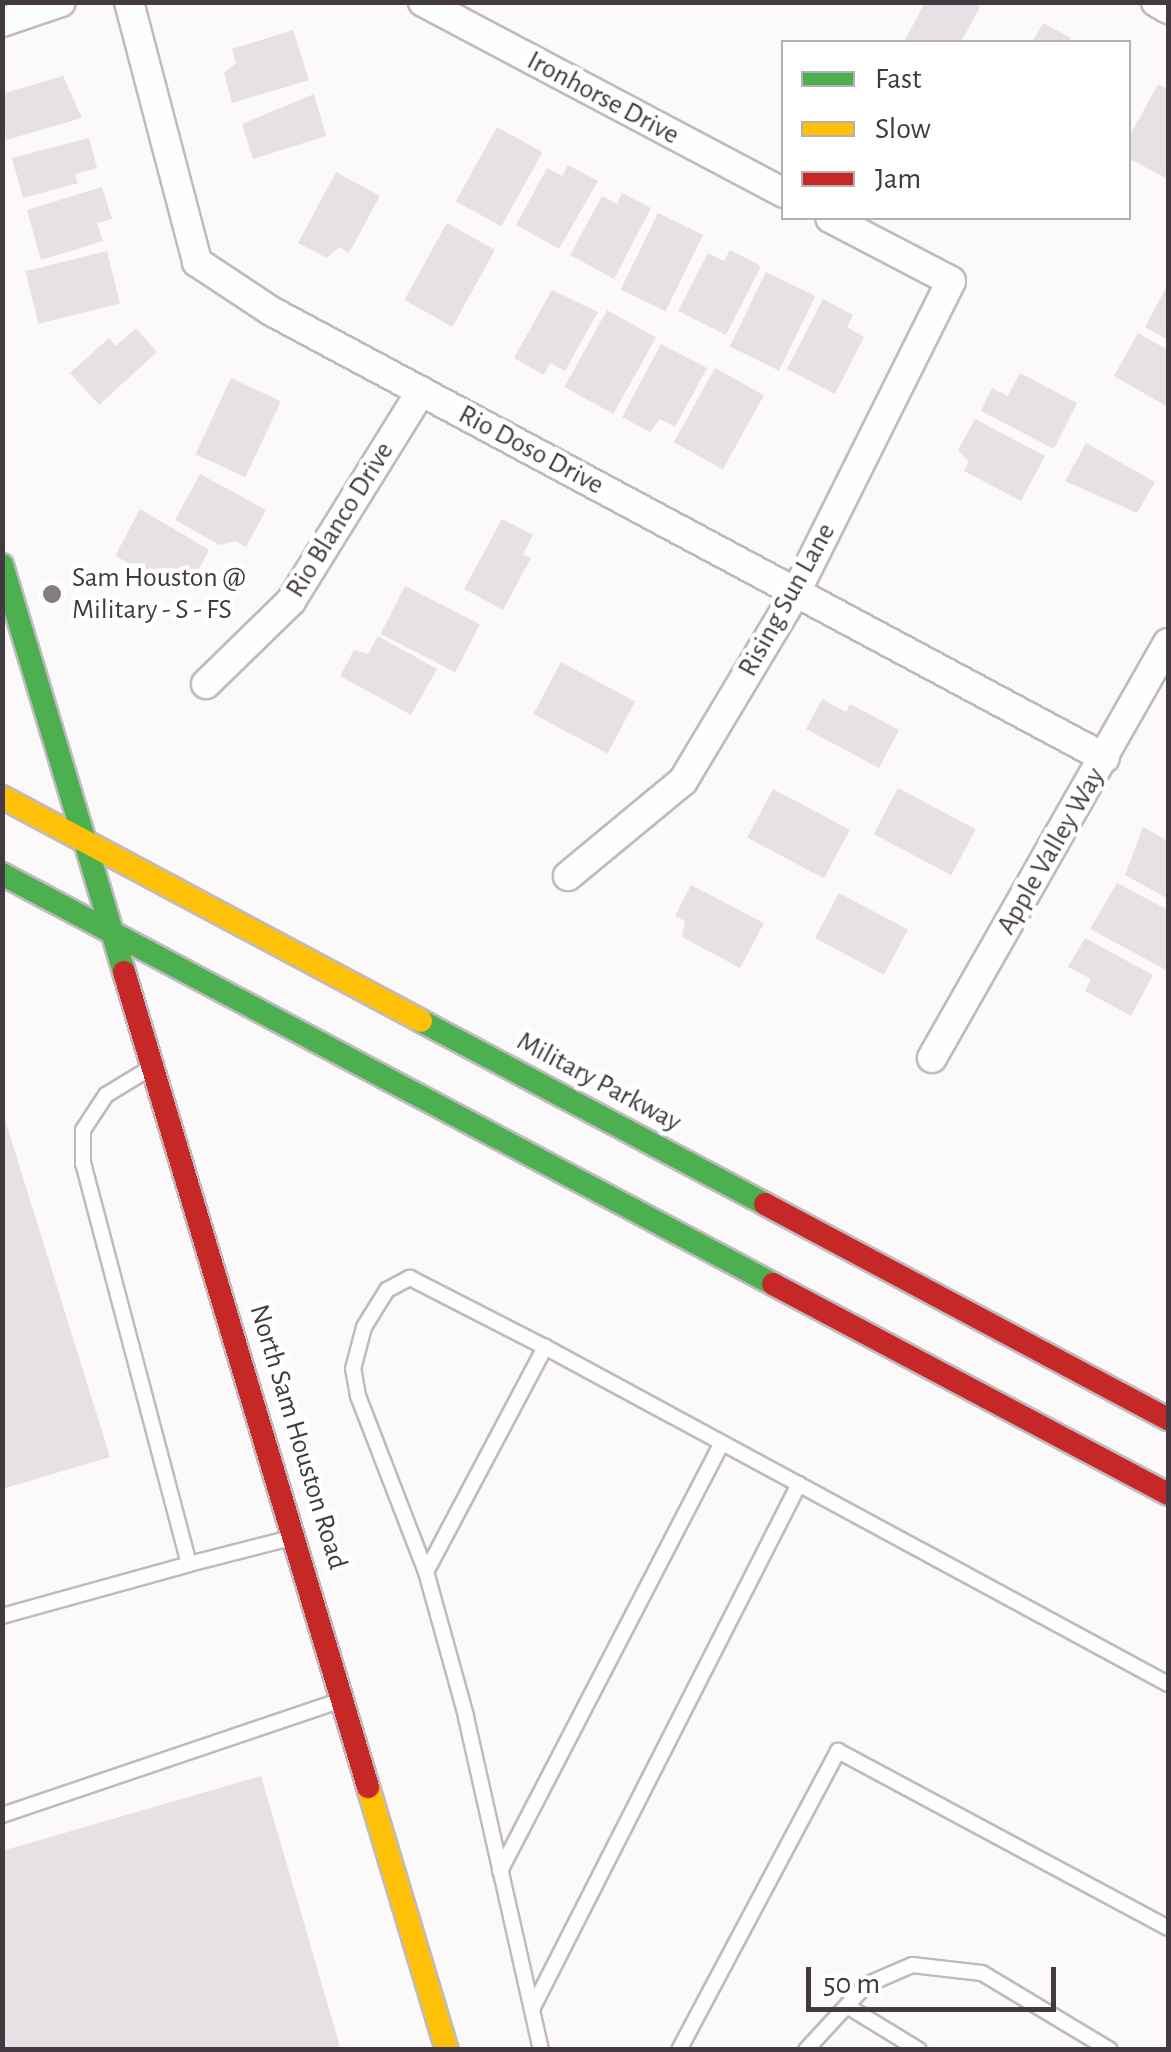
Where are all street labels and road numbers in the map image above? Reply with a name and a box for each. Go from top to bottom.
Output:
street label: Ironhorse Drive [521,44,685,152]
street label: Rio Doso Drive [453,398,609,502]
street label: Rio Blanco Drive [279,436,401,604]
street label: Rising Sun Lane [731,517,843,683]
street label: Apple Valley Way [990,762,1112,940]
street label: Military Parkway [511,1025,687,1139]
street label: North Sam Houston Road [242,1300,354,1574]

